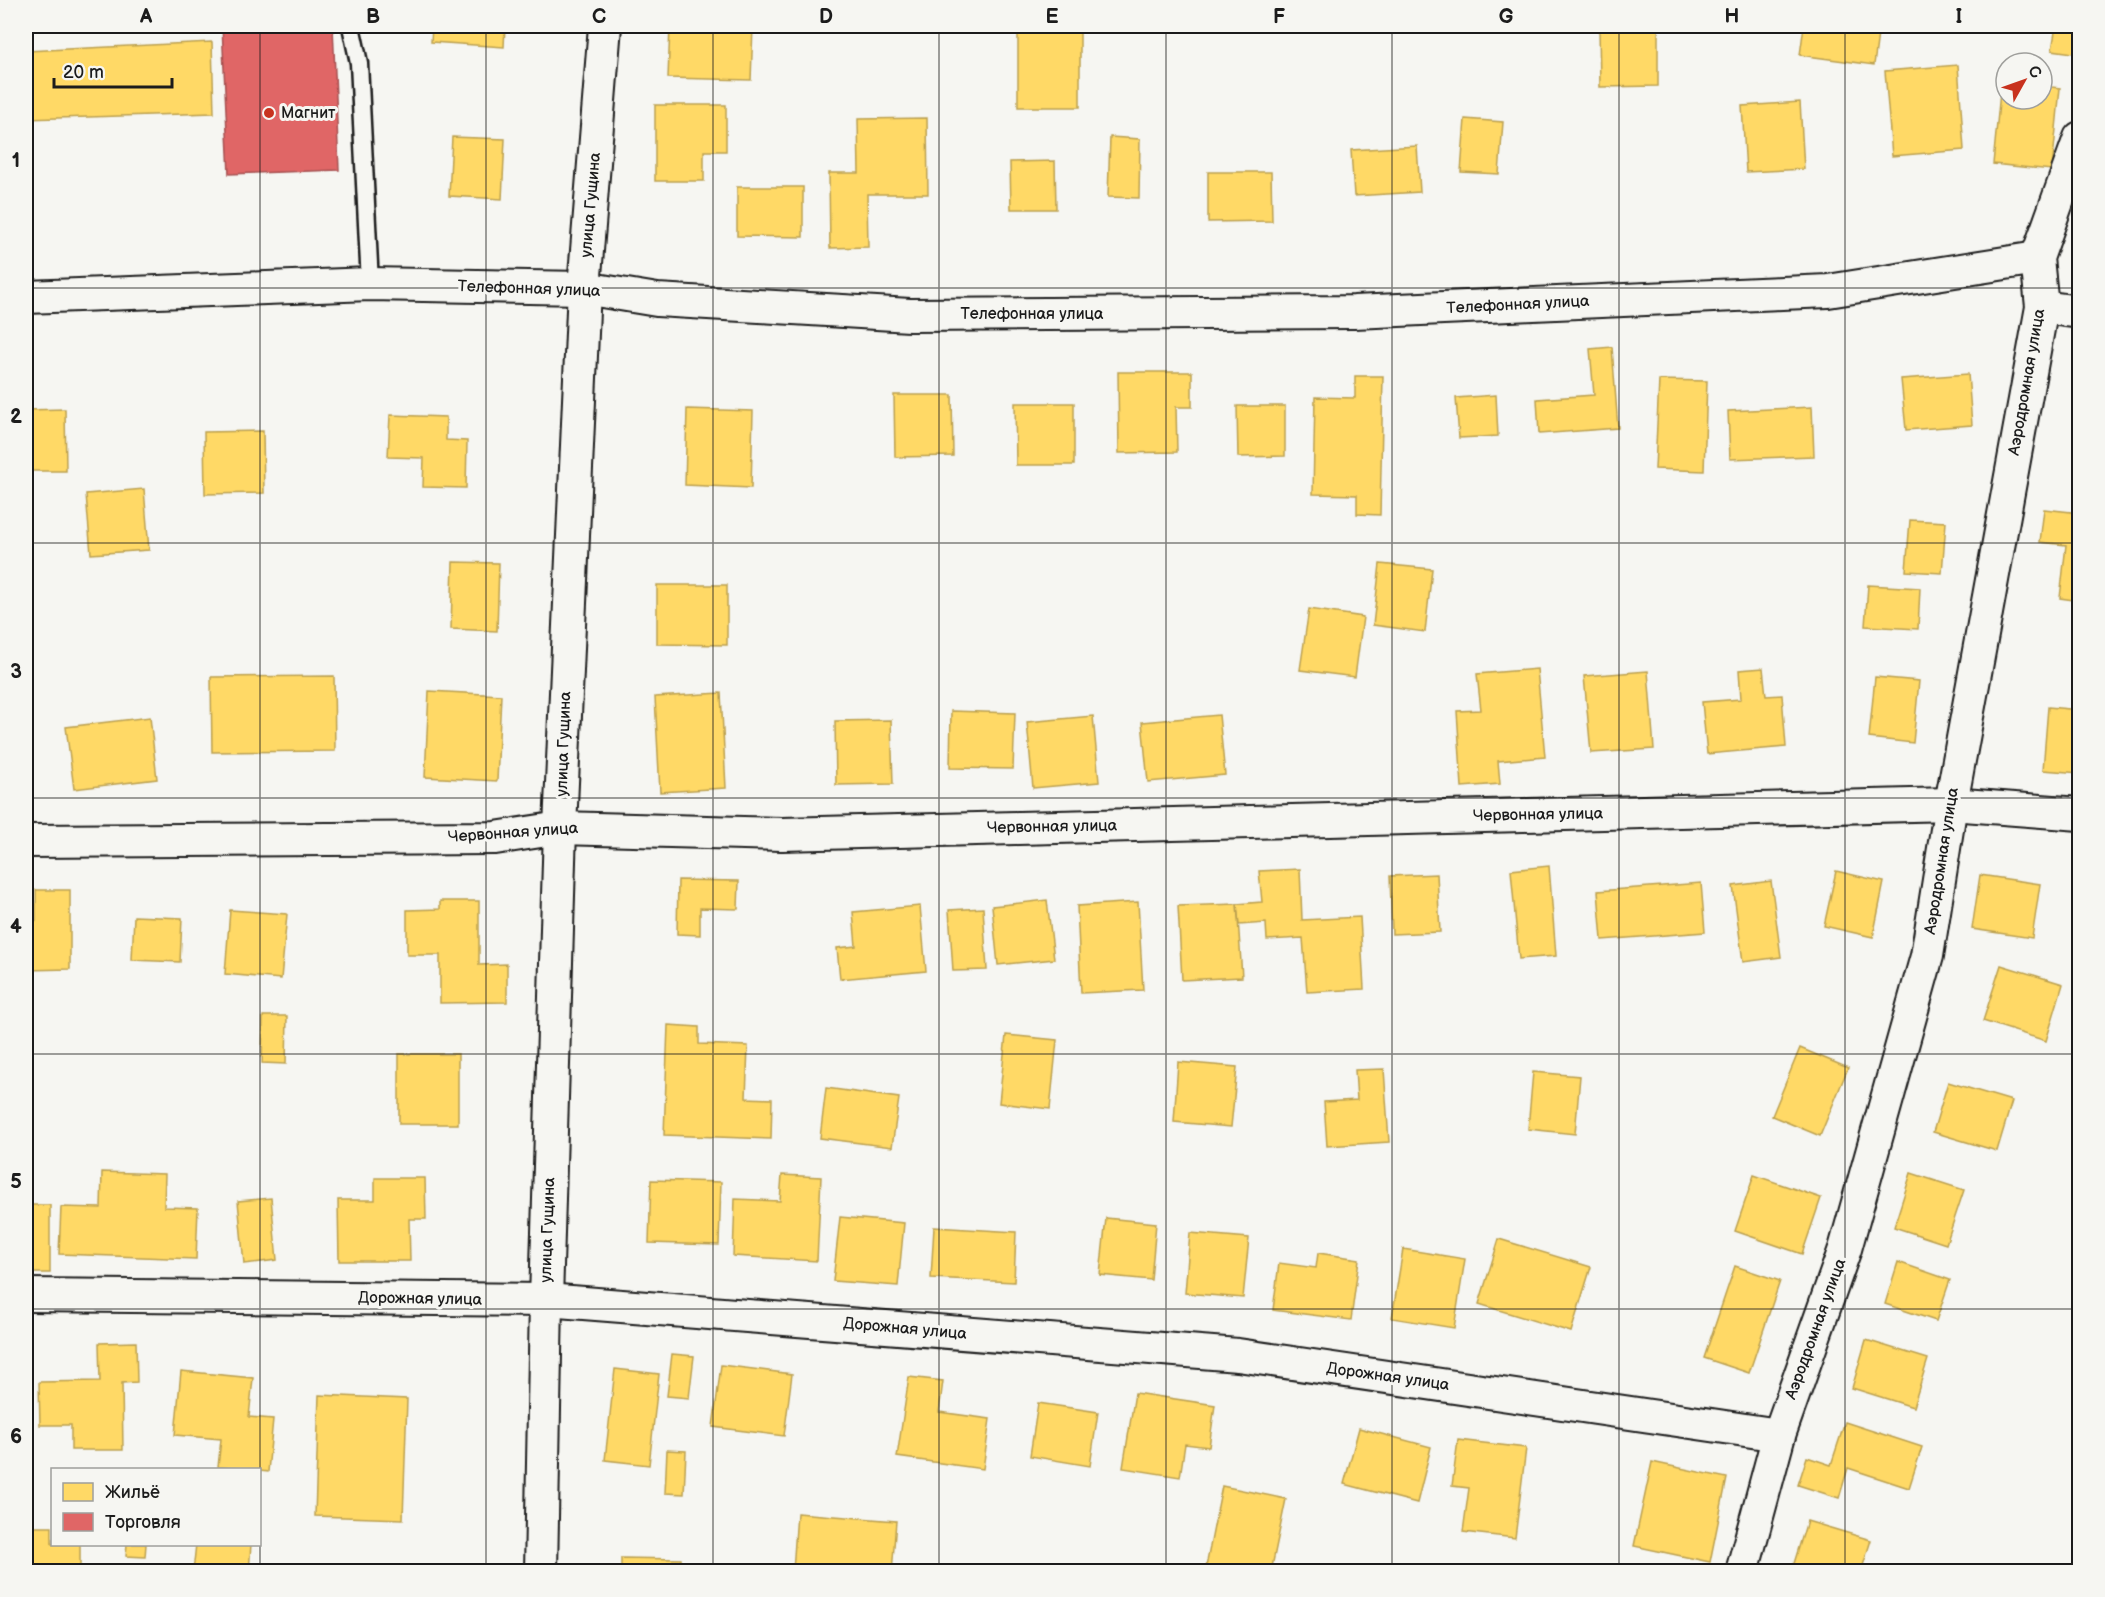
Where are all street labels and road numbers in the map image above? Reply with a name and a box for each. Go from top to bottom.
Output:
street label: улица Гущина [577,151,605,258]
street label: Телефонная улица [457,277,601,301]
street label: Телефонная улица [1446,292,1590,318]
street label: Телефонная улица [961,305,1104,324]
street label: Аэродромная улица [2005,307,2049,458]
street label: улица Гущина [553,690,575,797]
street label: Аэродромная улица [1921,786,1963,937]
street label: Червонная улица [1473,804,1604,826]
street label: Червонная улица [987,816,1118,838]
street label: Червонная улица [447,819,579,847]
street label: улица Гущина [537,1176,559,1283]
street label: Аэродромная улица [1781,1255,1851,1403]
street label: Дорожная улица [358,1288,483,1310]
street label: Дорожная улица [842,1314,968,1344]
street label: Дорожная улица [1325,1359,1451,1395]

